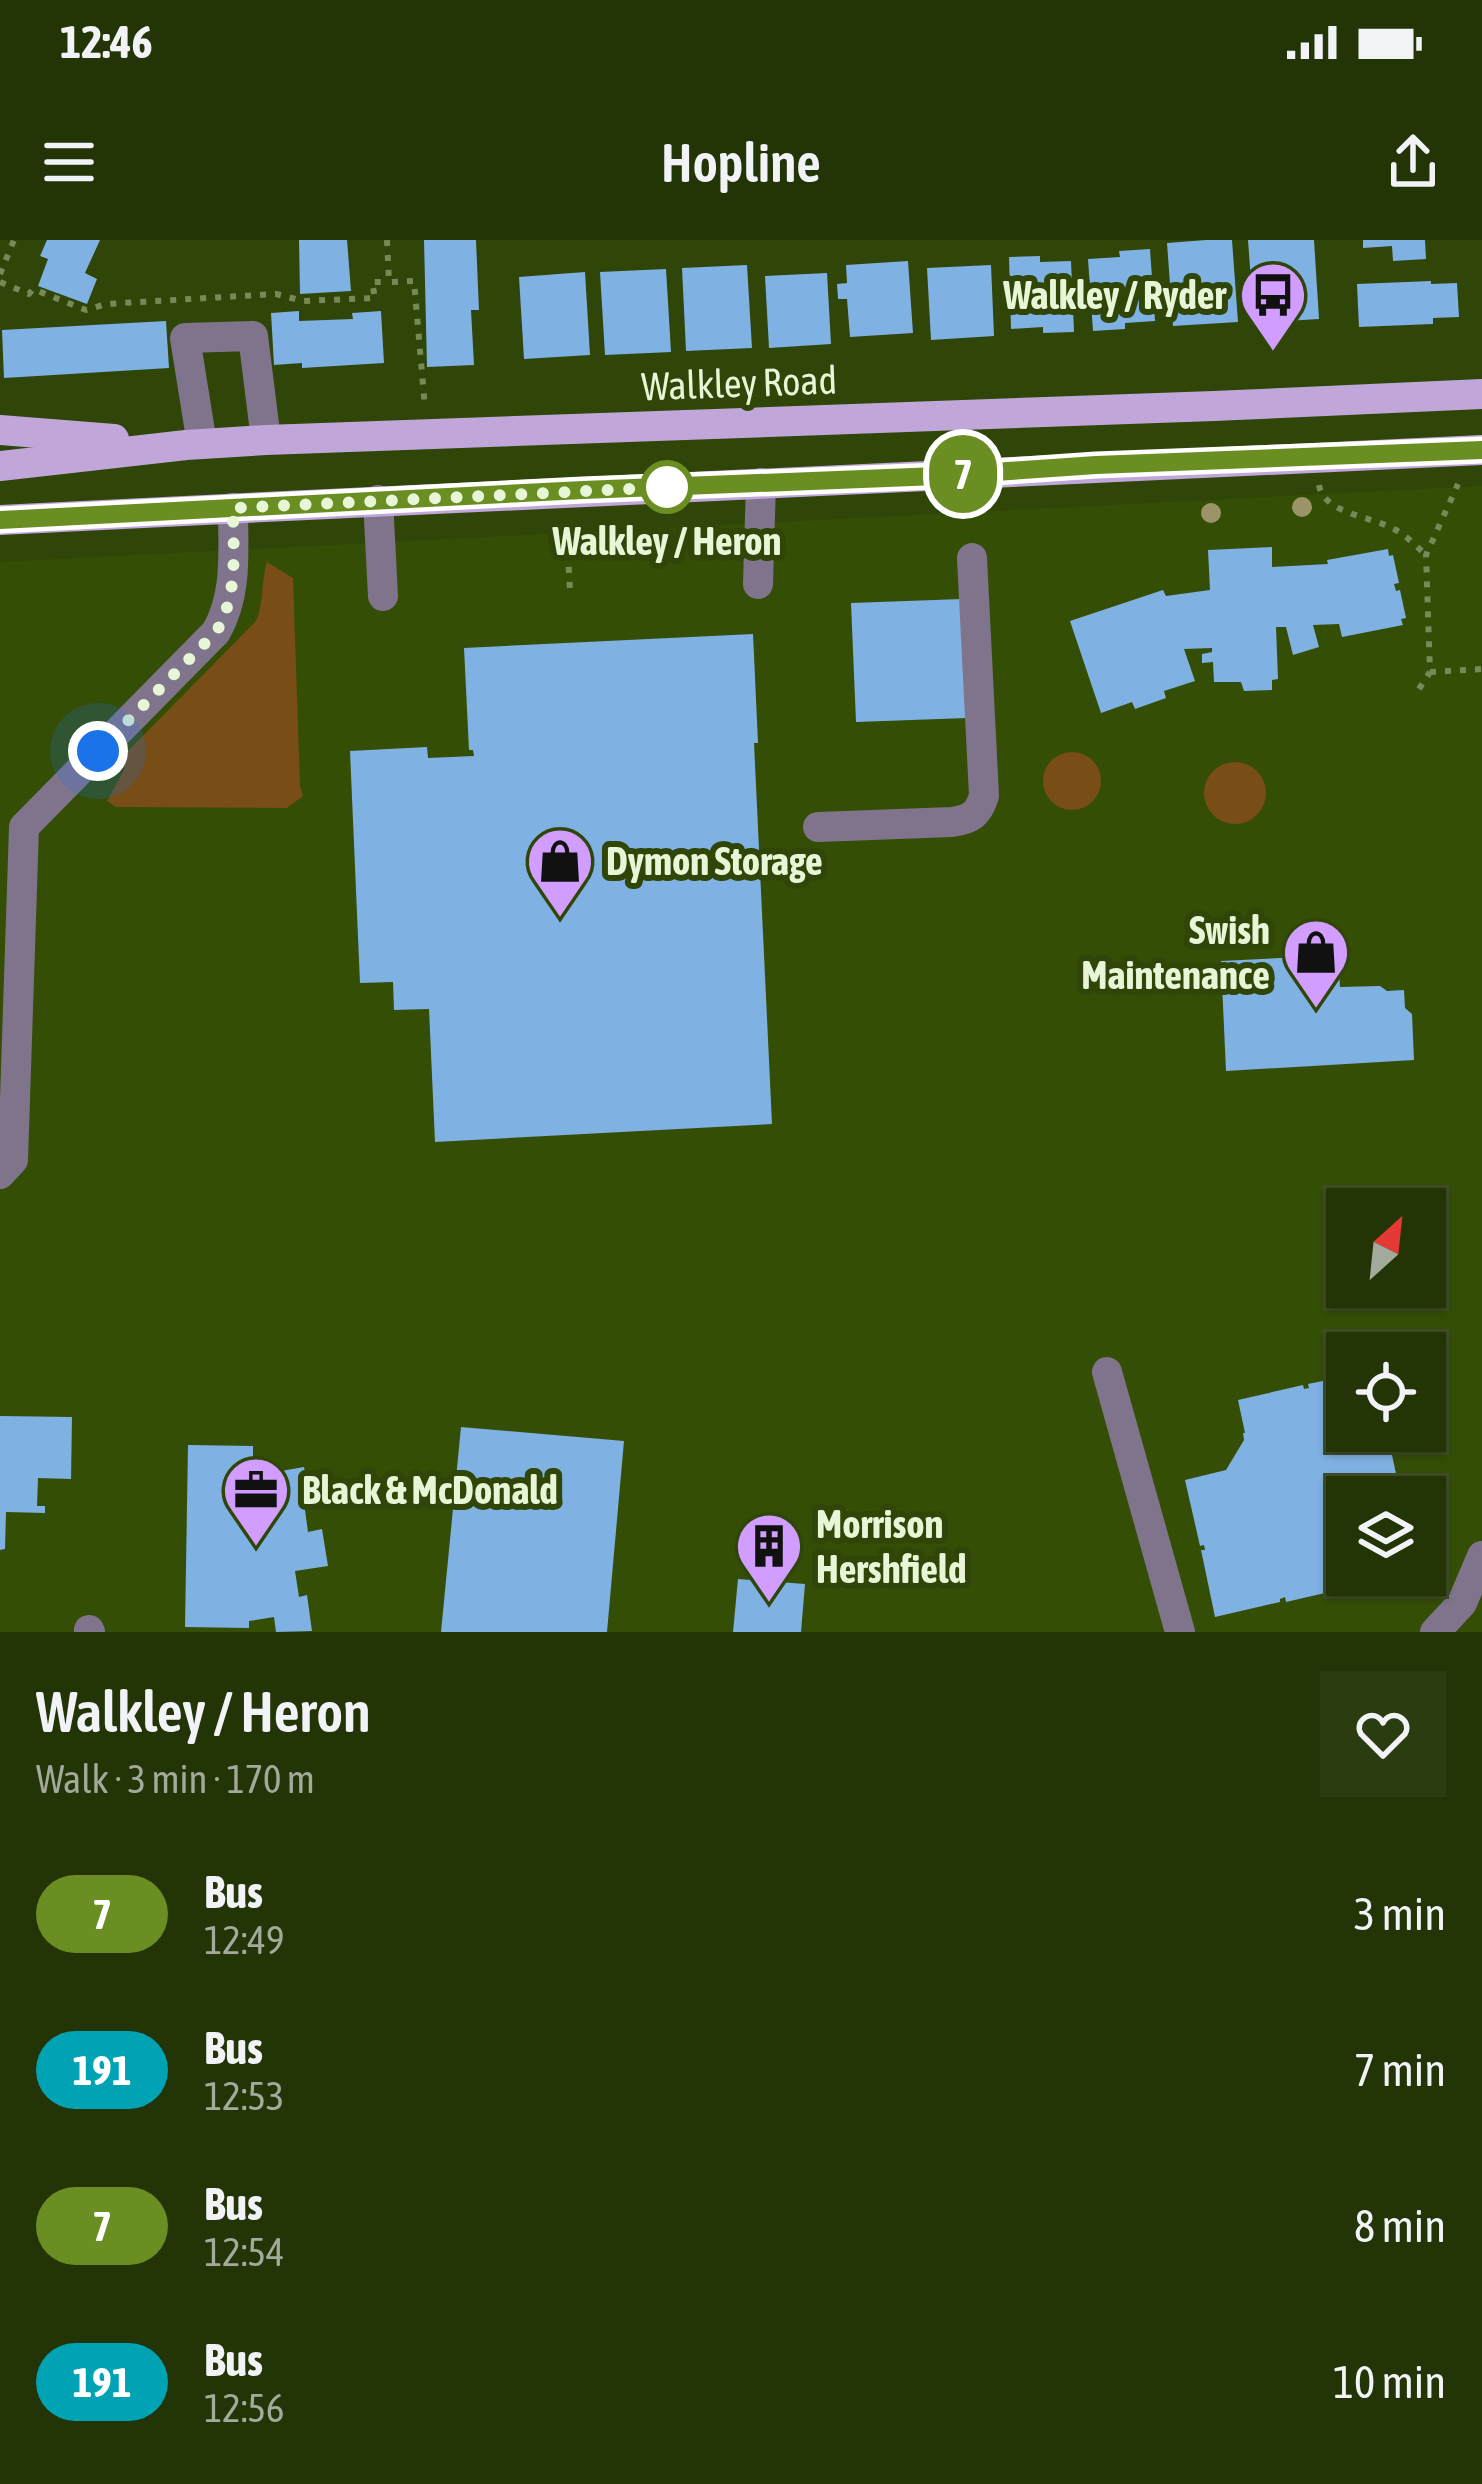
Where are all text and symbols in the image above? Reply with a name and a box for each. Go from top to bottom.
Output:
text: 12:46 [60,16,153,68]
icon: menu [36,129,102,195]
icon: share [1380,129,1446,195]
text: Hopline [661,132,821,193]
bus stop icon: Walkley / Ryder [1238,260,1308,354]
place label: Walkley / Ryder [1002,273,1227,317]
street label: Walkley Road [640,358,838,408]
line badge: 7 [924,435,1002,513]
text: 7 [953,450,973,498]
marker: Walkley / Heron [642,462,692,512]
place label: Walkley / Heron [551,519,782,563]
your location [68,721,128,781]
shop icon: Dymon Storage [525,826,595,920]
place label: Dymon Storage [606,839,823,883]
place label: Swish Maintenance [1081,908,1270,997]
shop icon: Swish Maintenance [1281,917,1351,1011]
north arrow [1326,1188,1446,1308]
map controls [1326,1188,1446,1596]
button: locate [1326,1332,1446,1452]
office icon: Black & McDonald [221,1455,291,1549]
place label: Black & McDonald [302,1468,558,1512]
button: layers [1326,1476,1446,1596]
place label: Morrison Hershfield [816,1502,966,1591]
building icon: Morrison Hershfield [734,1511,804,1605]
button: heart [1320,1671,1446,1797]
text: Walkley / Heron [36,1679,371,1744]
text: Walk · 3 min · 170 m [36,1757,315,1801]
text: Bus [204,1866,263,1918]
text: 3 min [1354,1888,1446,1940]
text: 7 [92,1890,112,1938]
text: 12:49 [204,1918,284,1962]
text: Bus [204,2022,263,2074]
text: 7 min [1354,2044,1446,2096]
text: 191 [72,2046,132,2094]
text: 12:53 [204,2074,284,2118]
text: Bus [204,2178,263,2230]
text: 8 min [1354,2200,1446,2252]
text: 7 [92,2202,112,2250]
text: 12:54 [204,2230,284,2274]
text: Bus [204,2334,263,2386]
text: 10 min [1333,2356,1446,2408]
text: 191 [72,2358,132,2406]
text: 12:56 [204,2386,284,2430]

